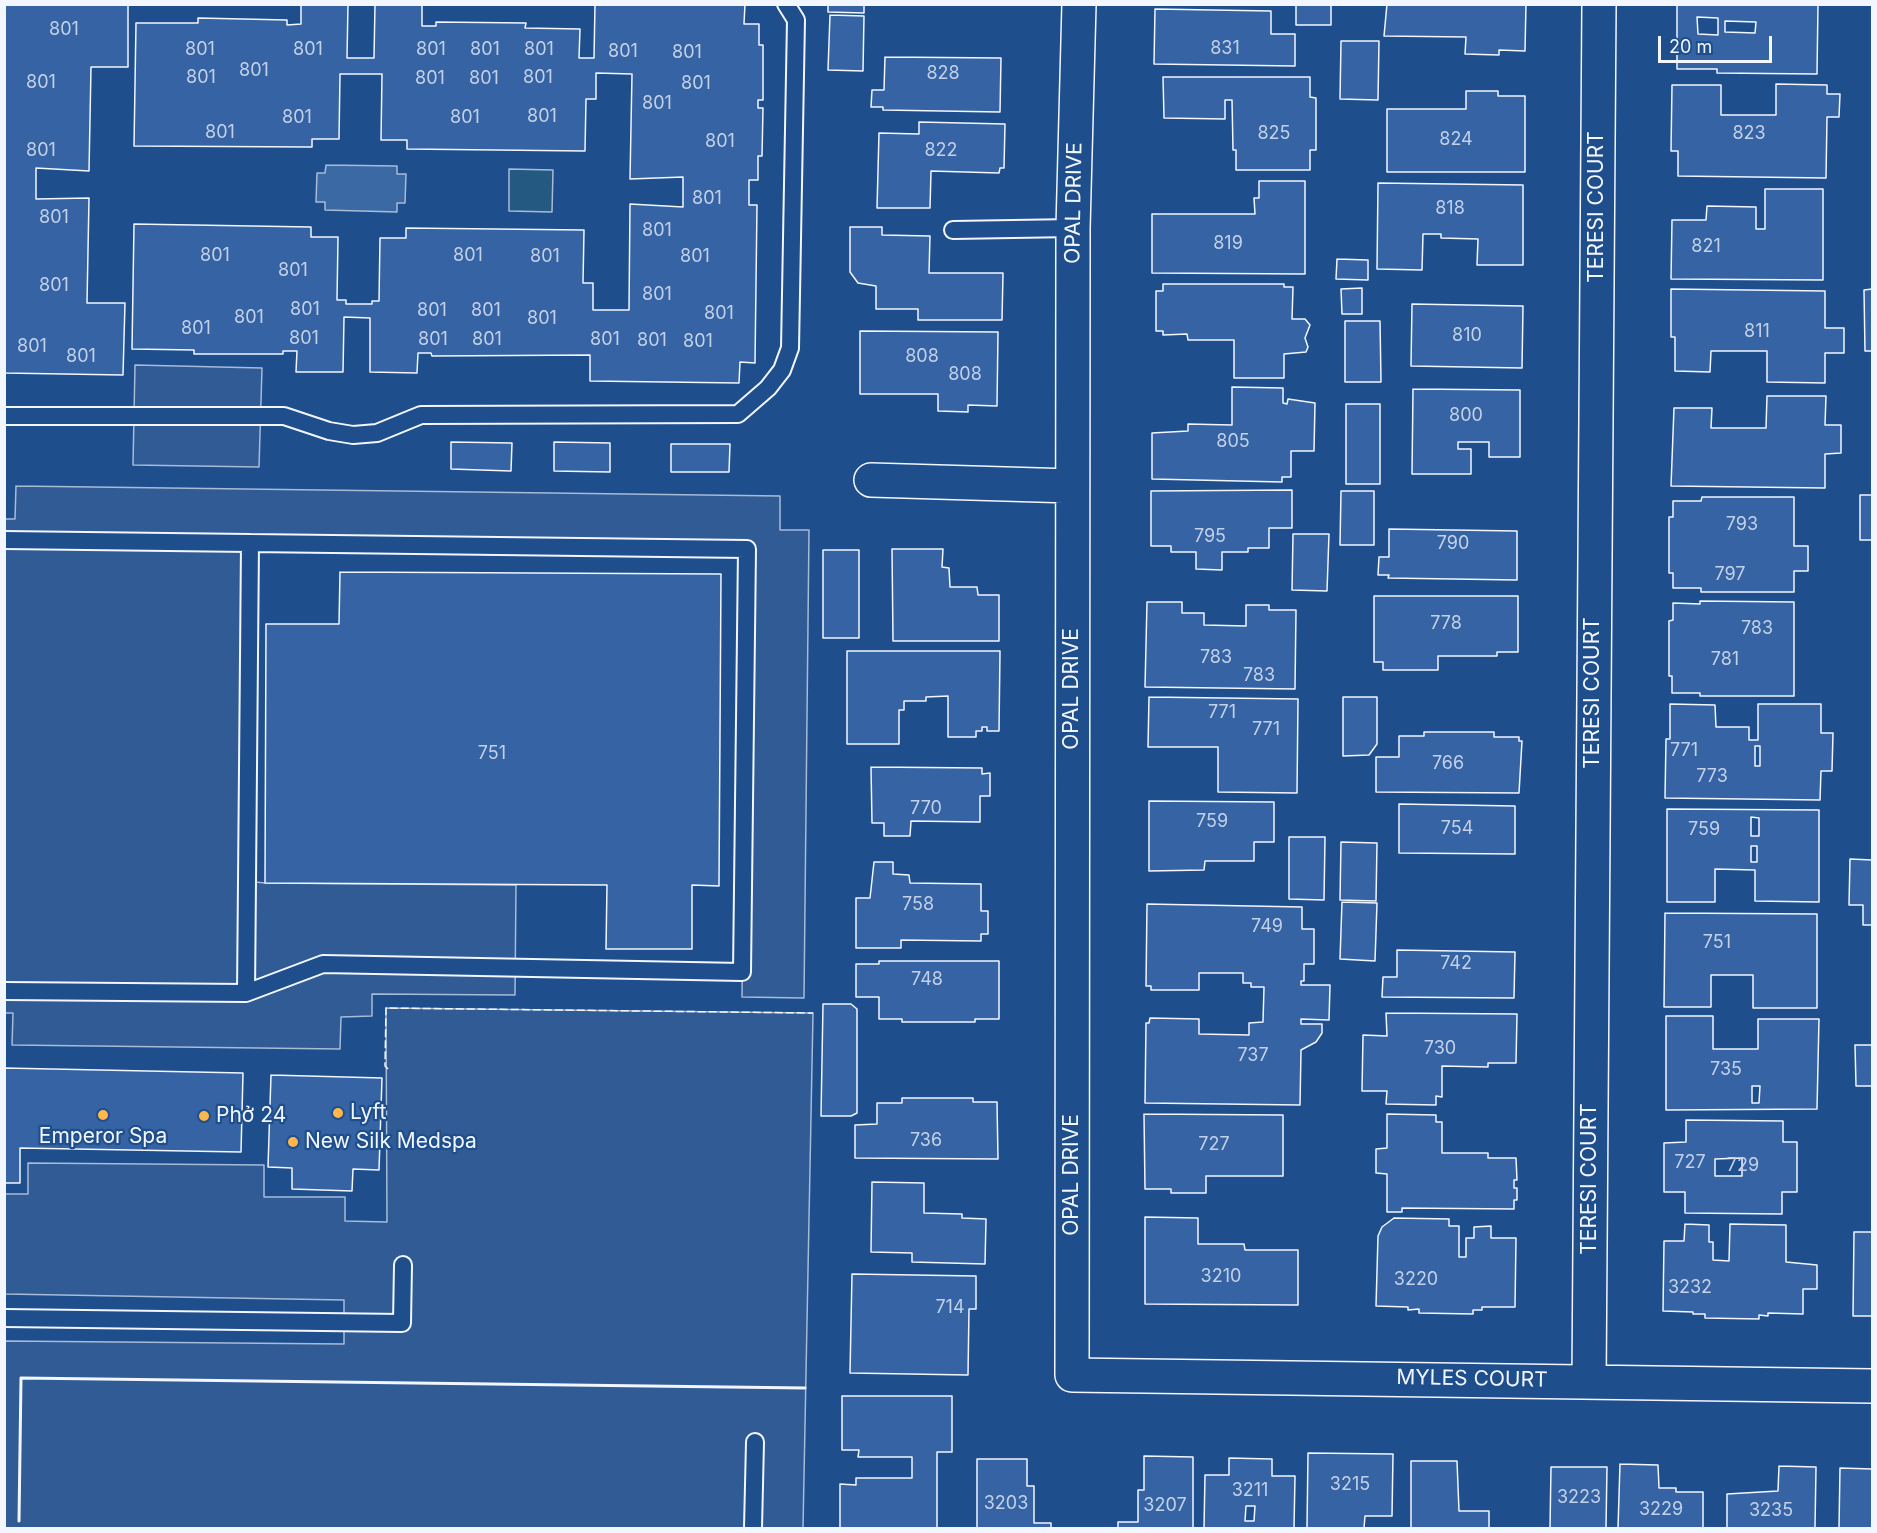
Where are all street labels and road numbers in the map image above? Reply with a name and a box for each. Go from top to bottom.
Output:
street label: TERESI COURT [1584,131,1610,283]
street label: OPAL DRIVE [1060,142,1088,264]
street label: TERESI COURT [1580,617,1606,769]
street label: OPAL DRIVE [1059,628,1085,750]
street label: TERESI COURT [1577,1103,1603,1255]
street label: OPAL DRIVE [1059,1114,1085,1236]
street label: MYLES COURT [1396,1365,1548,1393]

